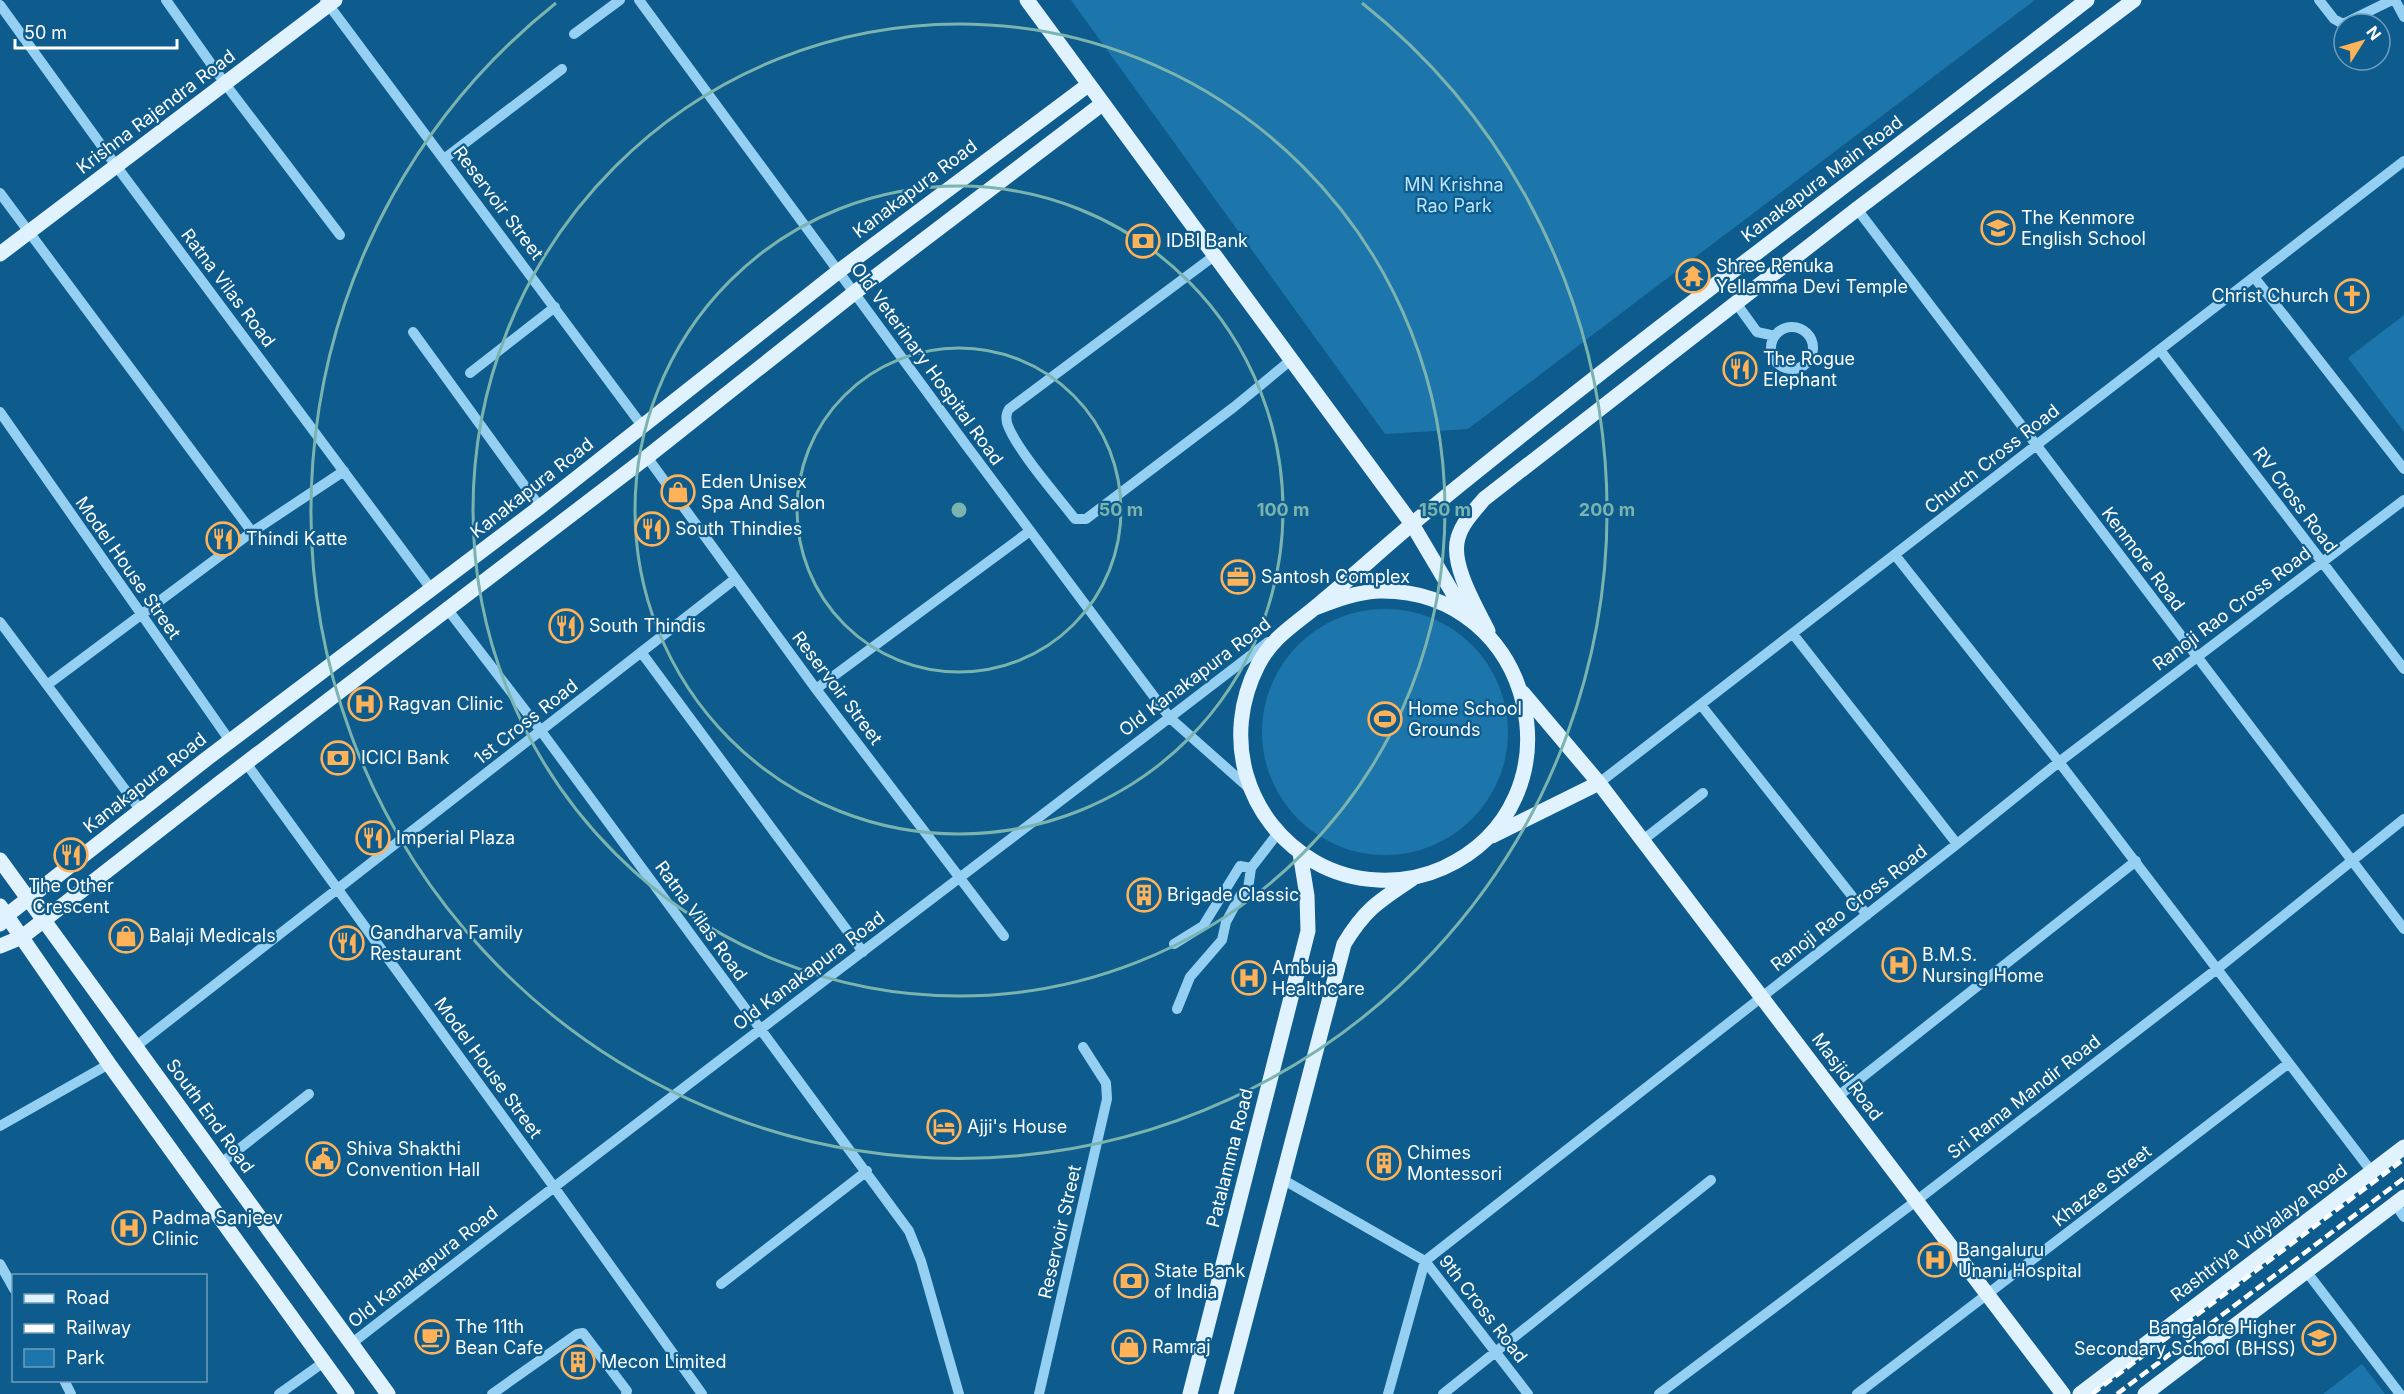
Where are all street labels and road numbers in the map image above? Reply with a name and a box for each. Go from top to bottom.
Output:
street label: Krishna Rajendra Road [72,45,239,178]
street label: Kanakapura Main Road [1737,111,1906,246]
street label: Kanakapura Road [848,135,981,242]
street label: Reservoir Street [449,142,548,264]
street label: Ratna Vilas Road [177,224,280,351]
street label: Old Veterinary Hospital Road [847,259,1008,469]
street label: Church Cross Road [1920,400,2063,518]
street label: Kanakapura Road [466,433,597,542]
street label: RV Cross Road [2249,443,2342,557]
street label: Model House Street [71,493,185,643]
street label: Kenmore Road [2098,503,2189,615]
street label: Ranoji Rao Cross Road [2149,542,2315,675]
street label: Old Kanakapura Road [1115,613,1275,740]
street label: Reservoir Street [788,627,887,749]
street label: 1st Cross Road [470,675,582,769]
street label: Kanakapura Road [79,728,210,837]
street label: Ranoji Rao Cross Road [1767,840,1931,975]
street label: Ratna Vilas Road [651,857,752,985]
street label: Old Kanakapura Road [729,907,889,1034]
street label: Model House Street [430,993,547,1142]
street label: Masjid Road [1808,1029,1887,1125]
street label: Sri Rama Mandir Road [1943,1030,2104,1163]
street label: South End Road [162,1055,259,1177]
street label: Patalamma Road [1202,1086,1257,1229]
street label: Khazee Street [2048,1141,2155,1231]
street label: Rashtriya Vidyalaya Road [2166,1159,2351,1306]
street label: Reservoir Street [1034,1163,1085,1301]
street label: Old Kanakapura Road [344,1202,502,1332]
street label: 9th Cross Road [1435,1251,1532,1367]

